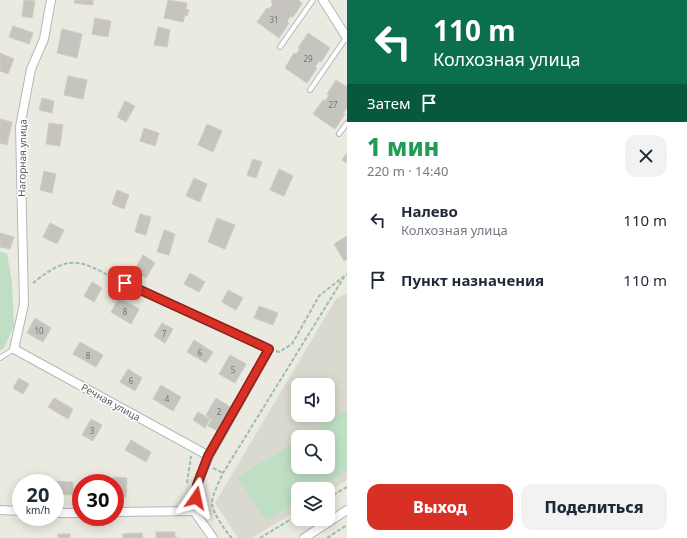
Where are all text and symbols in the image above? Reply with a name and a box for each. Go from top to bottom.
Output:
text: 110 m [433,11,516,49]
house number: 31 [269,14,279,25]
icon: left [367,16,419,68]
text: Колхозная улица [433,47,581,71]
house number: 29 [303,53,313,64]
icon: arrive [418,92,440,114]
text: Затем [367,93,410,113]
house number: 27 [328,99,338,110]
street label: Нагорная улица [14,119,30,197]
text: 1 мин [367,130,439,163]
button: close [625,135,667,177]
text: 220 m · 14:40 [367,162,448,180]
text: Налево [401,201,458,221]
icon: left [367,209,389,231]
text: 110 m [623,210,667,230]
text: Колхозная улица [401,221,508,239]
pin [108,266,142,300]
icon: arrive [367,269,389,291]
text: Пункт назначения [401,270,544,290]
text: 110 m [623,270,667,290]
icon: arrive [114,272,136,294]
house number: 8 [123,306,128,317]
house number: 10 [34,325,44,336]
house number: 7 [162,328,167,339]
house number: 6 [198,347,203,358]
house number: 8 [86,350,91,361]
house number: 5 [231,364,236,375]
house number: 6 [129,375,134,386]
map controls [291,378,335,526]
button: sound [291,378,335,422]
street label: Речная улица [79,380,143,424]
house number: 4 [165,393,170,404]
house number: 2 [217,406,222,417]
house number: 3 [90,425,95,436]
button: search [291,430,335,474]
speed limit sign: 30 [72,474,124,526]
position arrow [175,477,217,519]
text: 20 [27,481,49,508]
button: layers [291,482,335,526]
button: Выход [367,484,513,530]
button: Поделиться [521,484,667,530]
text: km/h [26,503,50,517]

